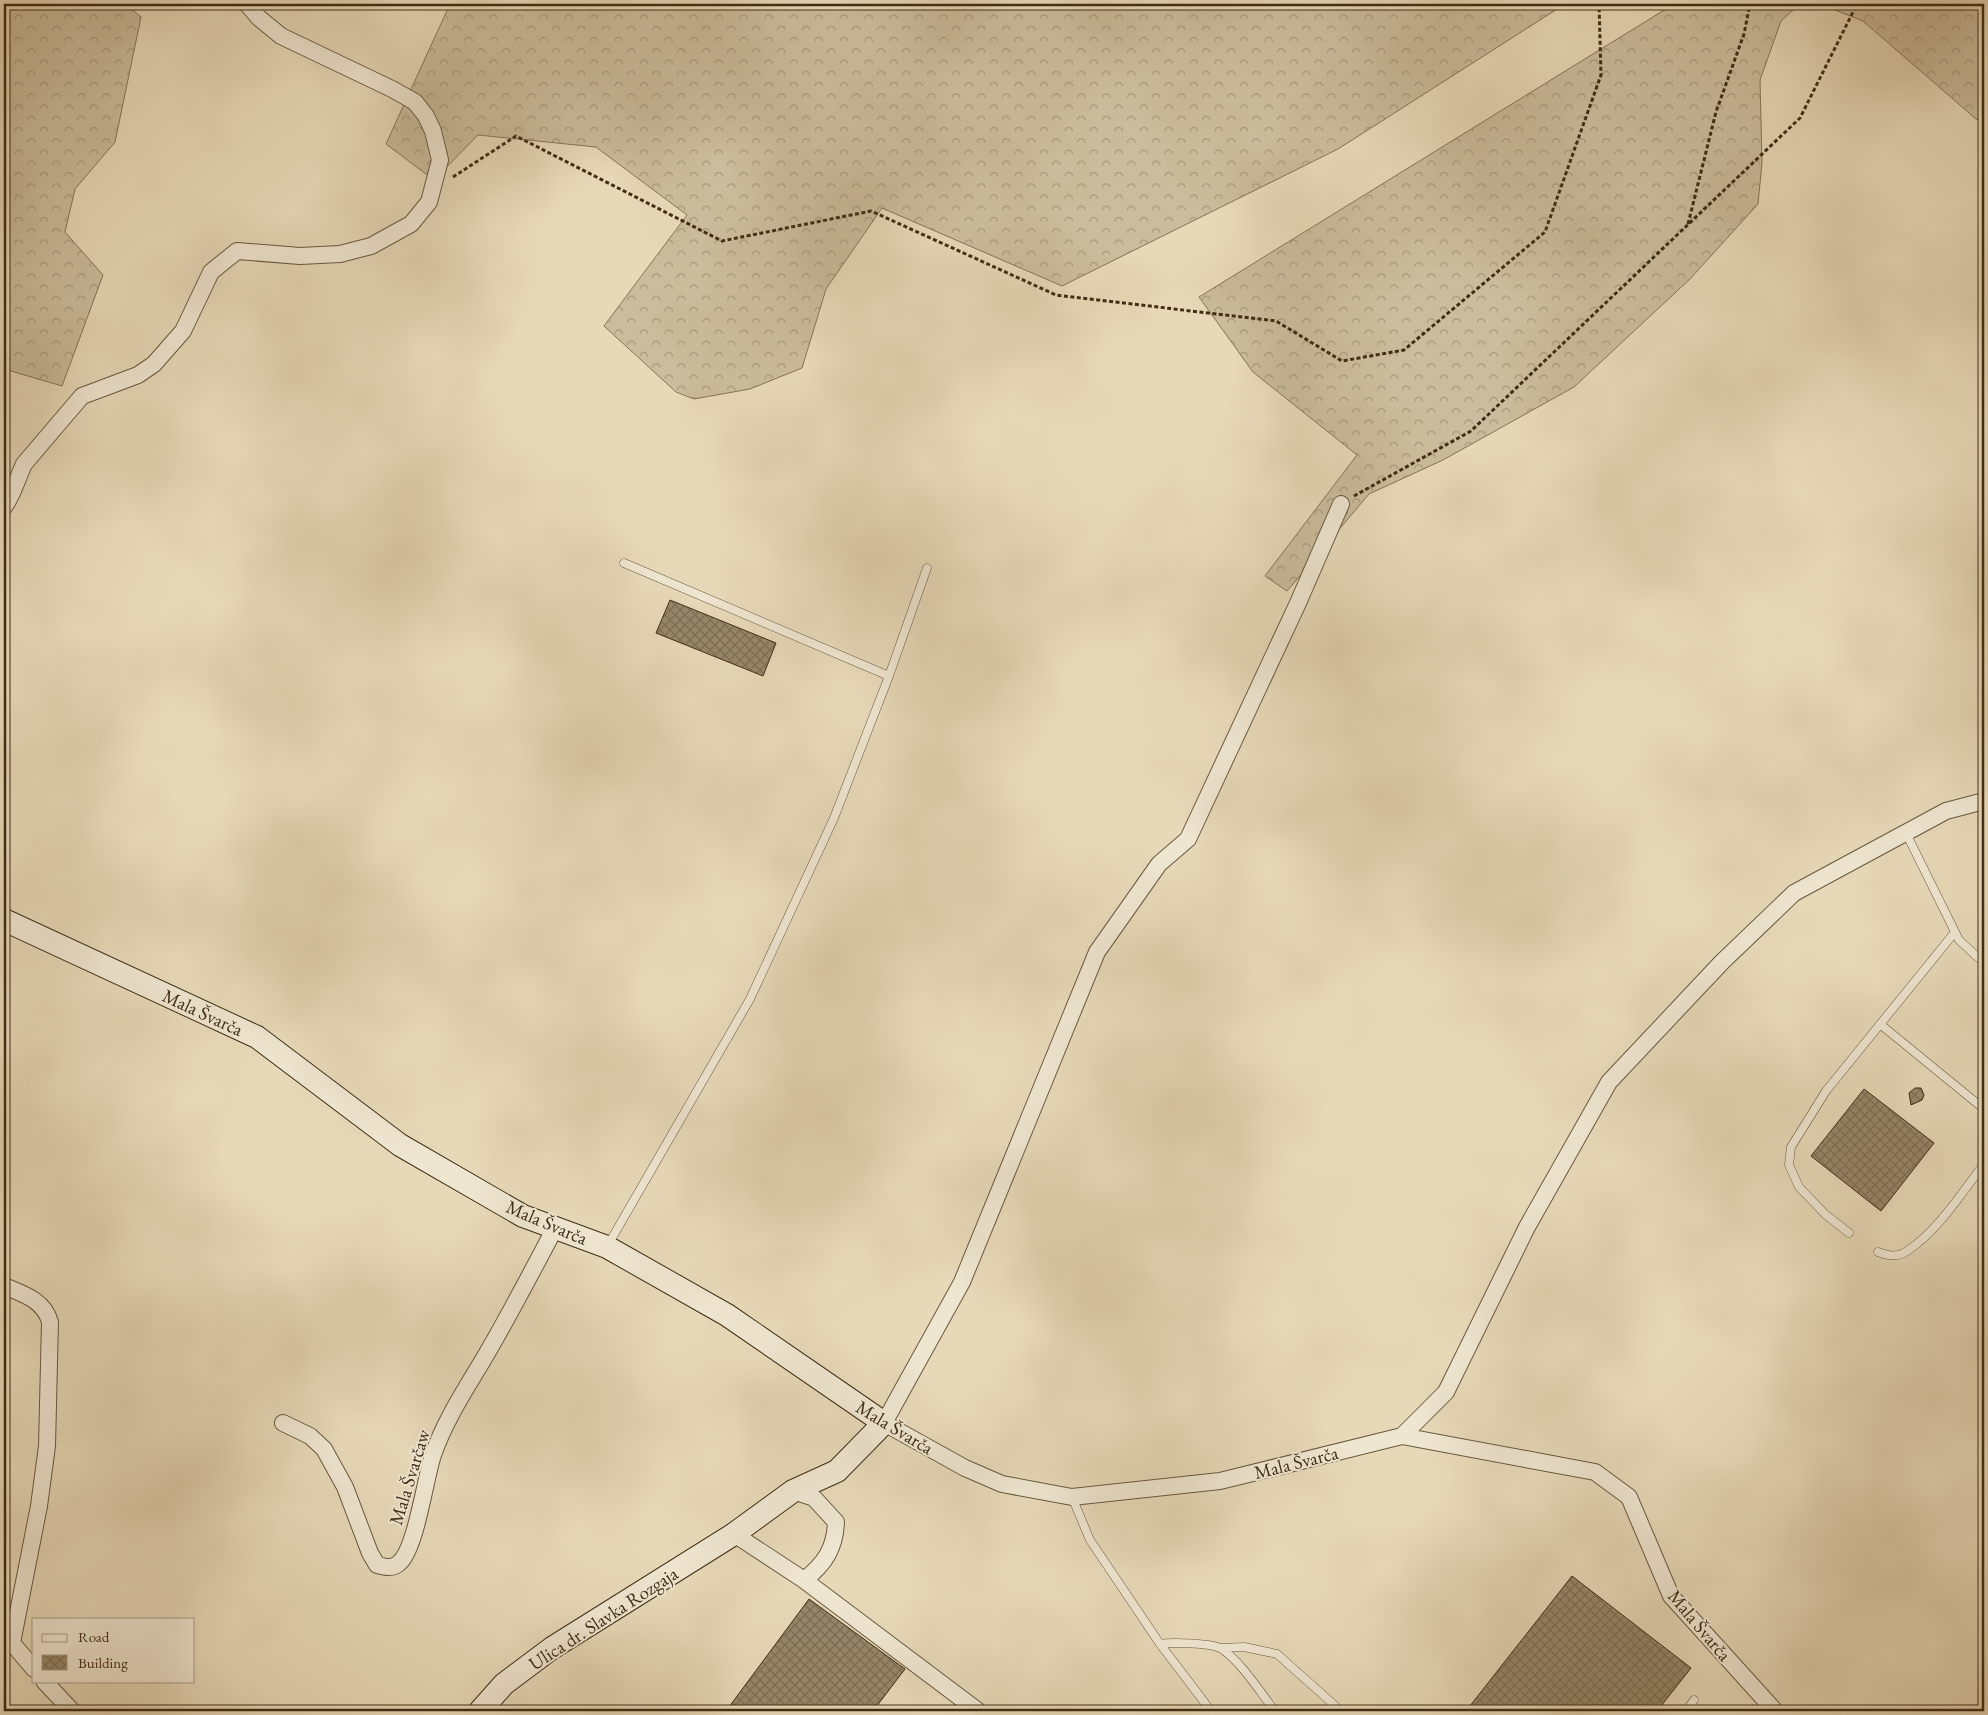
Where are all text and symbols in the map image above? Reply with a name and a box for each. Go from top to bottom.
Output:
street label: Mala Švarča [158,983,247,1042]
street label: Mala Švarča [502,1194,592,1251]
street label: Mala Švarča [851,1395,938,1461]
street label: Mala Švarčaw [383,1425,436,1528]
street label: Mala Švarča [1251,1440,1341,1485]
street label: Ulica dr. Slavka Rozgaja [524,1561,683,1676]
street label: Mala Švarča [1662,1584,1737,1667]
legend [32,1618,195,1682]
text: Road [78,1627,110,1646]
text: Building [78,1653,128,1672]

